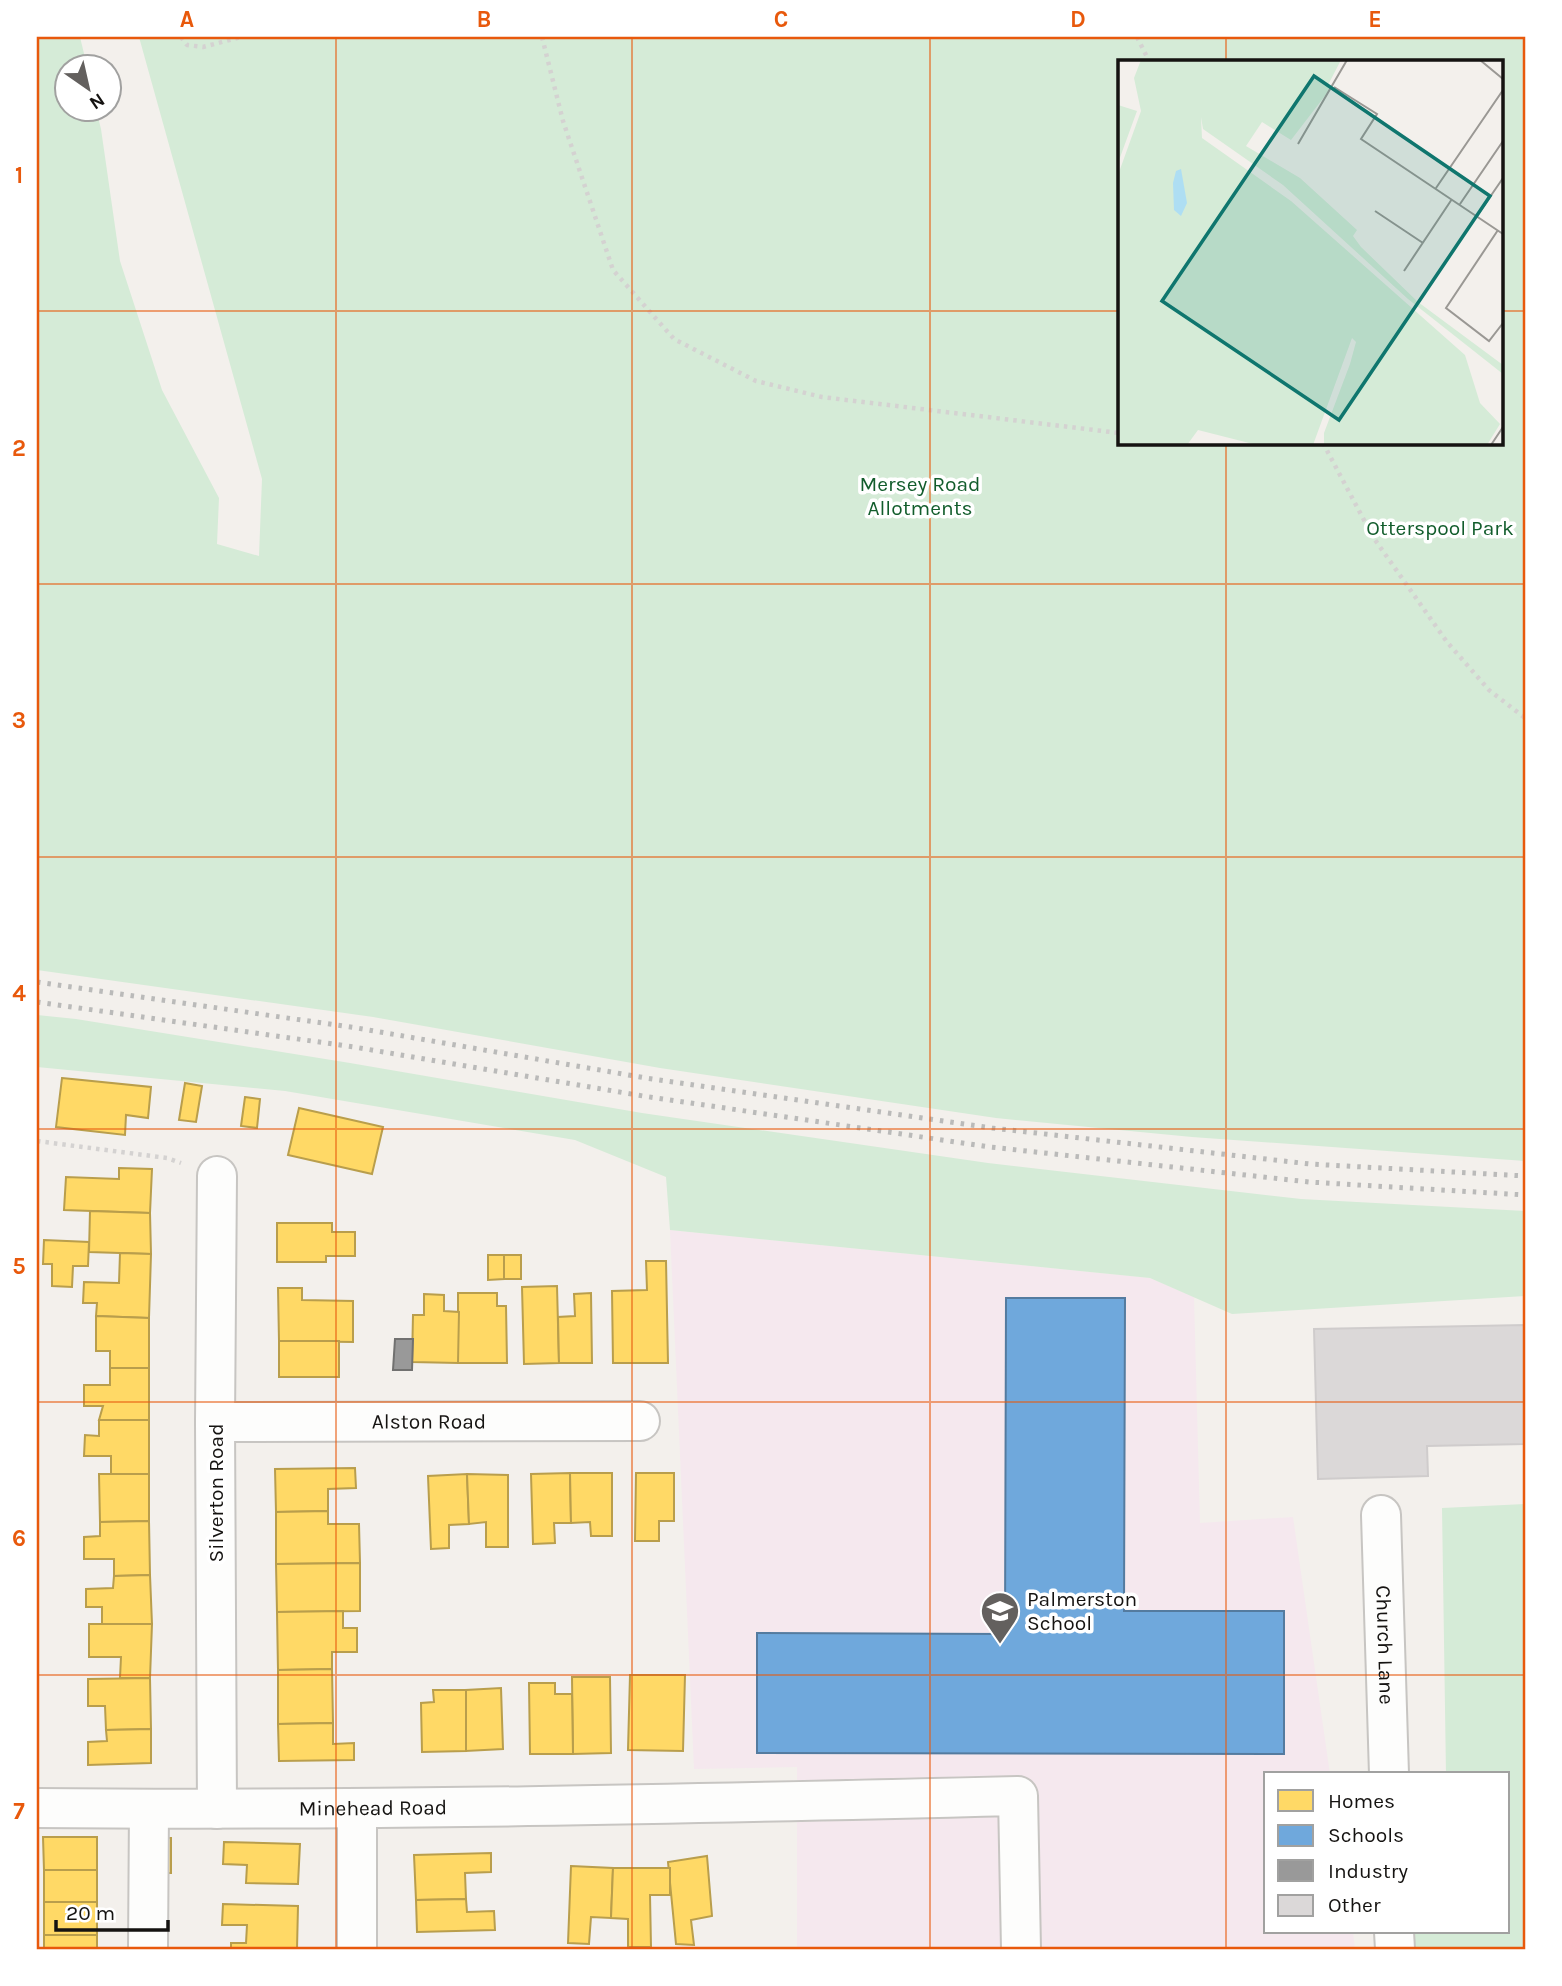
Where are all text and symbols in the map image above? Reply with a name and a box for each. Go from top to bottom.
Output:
text: A [180,6,194,33]
text: B [477,6,491,33]
text: C [774,6,788,33]
text: D [1070,6,1086,33]
text: E [1368,6,1382,33]
north arrow [52,52,122,122]
inset map [1118,60,1502,444]
text: N [85,88,109,114]
text: 1 [15,162,23,189]
text: 2 [12,435,26,462]
park label: Mersey Road Allotments [859,472,981,520]
park label: Otterspool Park [1366,516,1514,540]
text: 3 [12,707,26,734]
text: 4 [12,980,26,1007]
text: 5 [12,1253,26,1280]
street label: Alston Road [372,1409,486,1434]
street label: Silverton Road [204,1423,228,1563]
text: 6 [12,1525,26,1552]
street label: Church Lane [1371,1585,1399,1705]
place label: Palmerston School [1027,1587,1137,1635]
school or university icon: Palmerston School [979,1590,1021,1645]
legend [1264,1772,1510,1934]
text: Homes [1328,1789,1395,1813]
street label: Minehead Road [299,1795,447,1820]
text: 7 [13,1798,25,1825]
text: Schools [1328,1823,1404,1847]
text: Industry [1328,1859,1408,1883]
scale bar [56,1888,168,1932]
text: Other [1328,1893,1381,1917]
text: 20 m [66,1901,115,1925]

